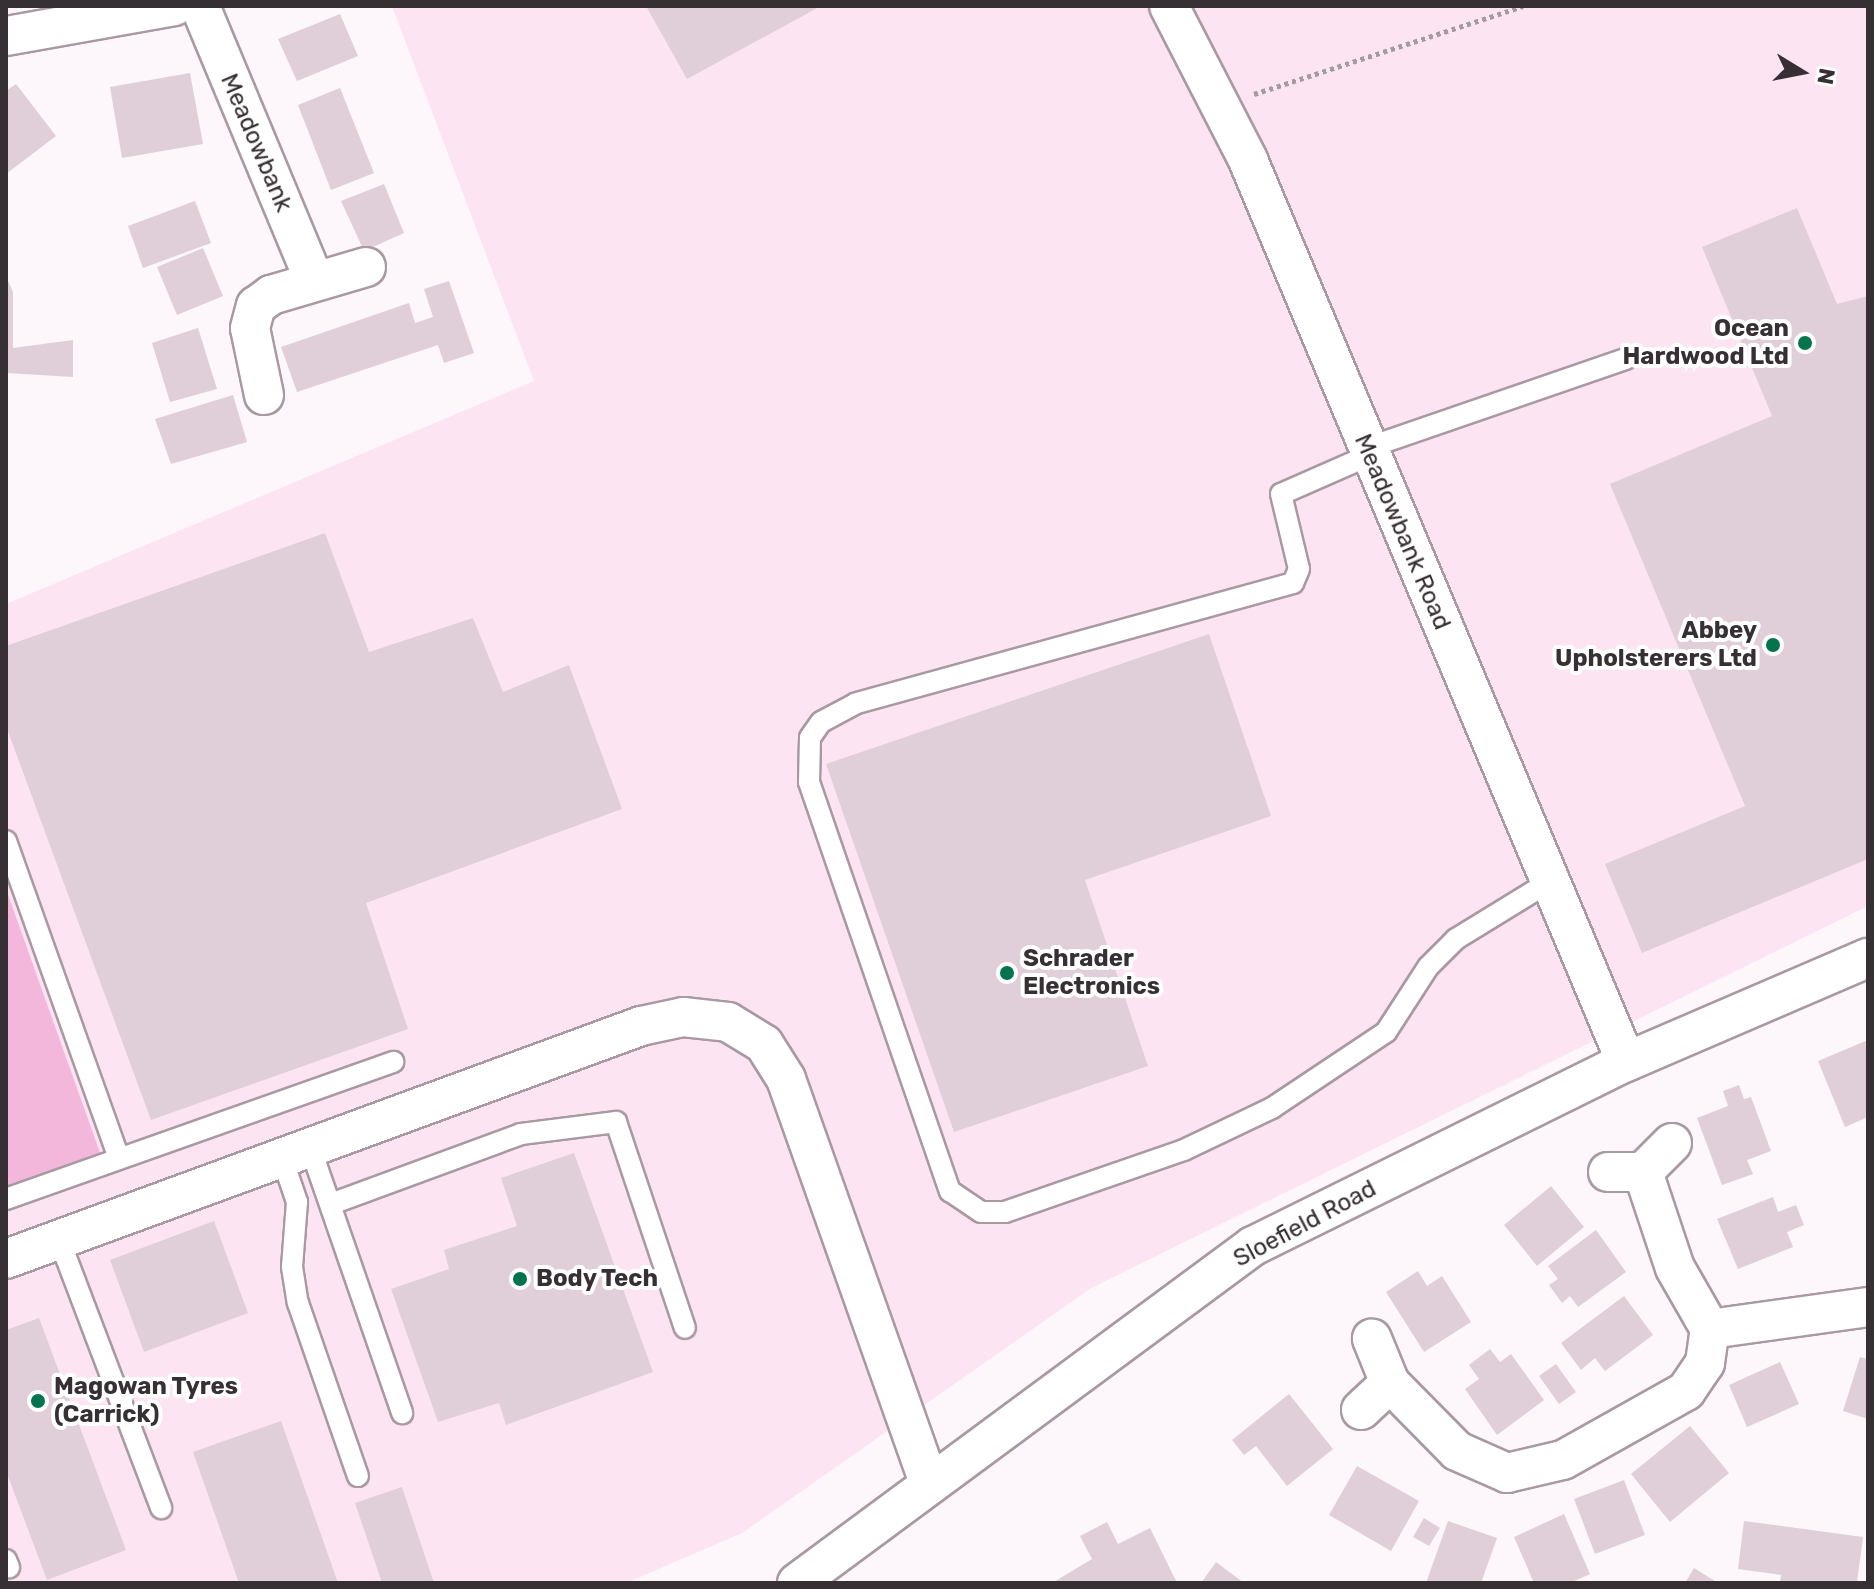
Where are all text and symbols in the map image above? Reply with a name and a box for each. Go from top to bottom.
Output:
north arrow [1762,32,1842,112]
text: N [1811,66,1841,86]
street label: Meadowbank [214,70,298,216]
place label: Ocean Hardwood Ltd [1622,315,1789,371]
marker: Ocean Hardwood Ltd [1796,334,1814,352]
street label: Meadowbank Road [1348,430,1456,634]
place label: Abbey Upholsterers Ltd [1555,617,1757,673]
marker: Abbey Upholsterers Ltd [1764,636,1782,654]
place label: Schrader Electronics [1023,945,1160,1001]
marker: Schrader Electronics [998,964,1016,982]
street label: Sloefield Road [1229,1174,1381,1274]
place label: Body Tech [536,1265,659,1293]
marker: Body Tech [511,1270,529,1288]
place label: Magowan Tyres (Carrick) [54,1373,239,1429]
marker: Magowan Tyres (Carrick) [29,1392,47,1410]

